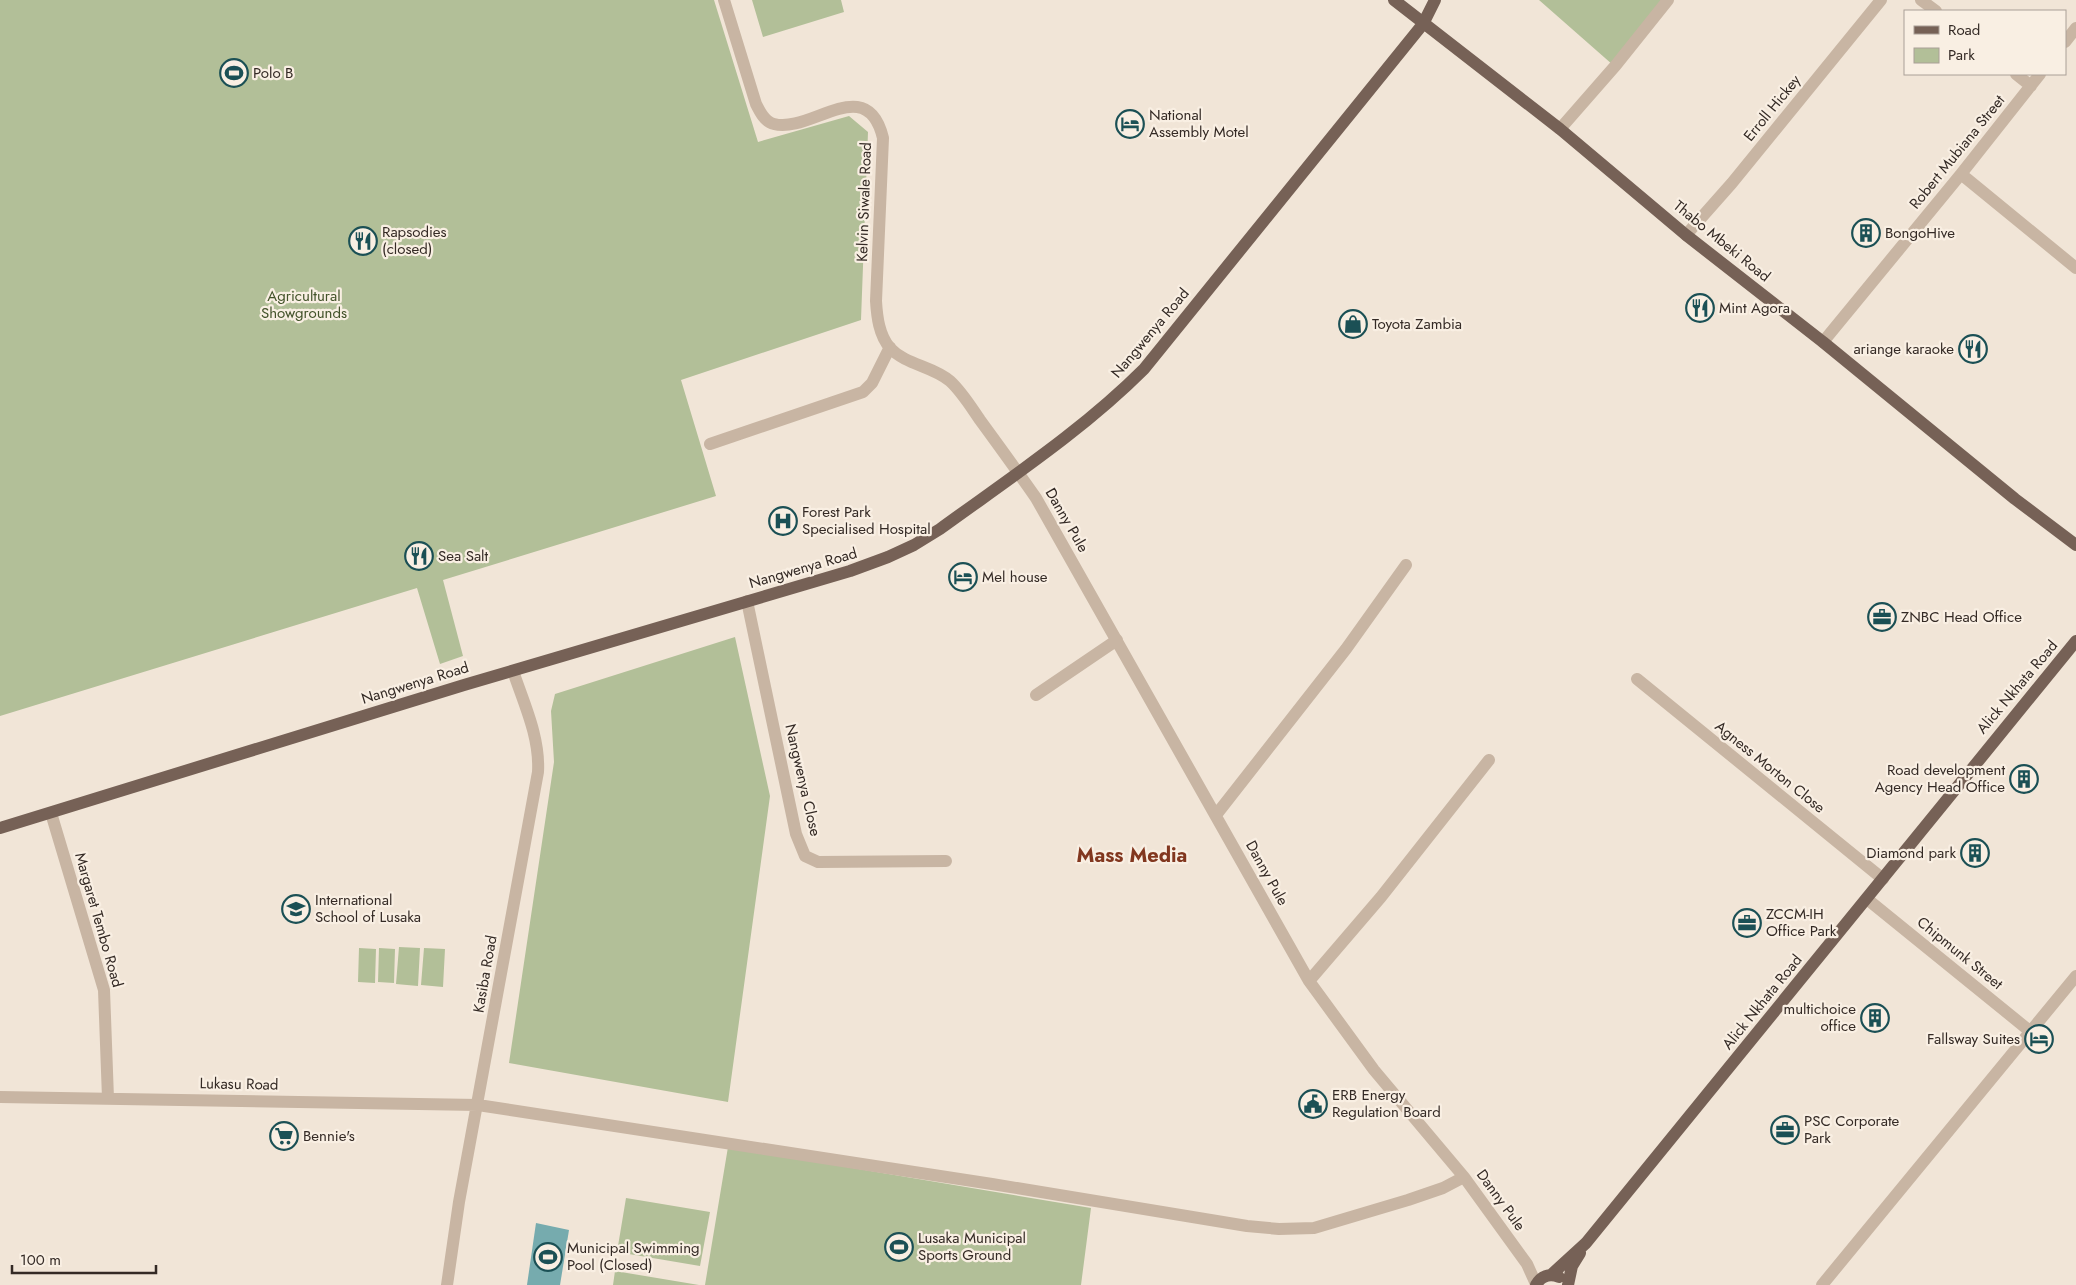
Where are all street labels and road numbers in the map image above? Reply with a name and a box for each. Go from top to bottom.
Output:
street label: Erroll Hickey [1738,70,1806,146]
street label: Robert Mubiana Street [1904,90,2010,214]
street label: Kelvin Siwale Road [851,142,877,262]
street label: Thabo Mbeki Road [1669,195,1775,287]
street label: Nangwenya Road [1106,283,1194,383]
street label: Danny Pule [1040,484,1094,557]
street label: Nangwenya Road [746,542,860,594]
street label: Alick Nkhata Road [1971,635,2063,739]
street label: Nangwenya Road [358,656,472,710]
street label: Agness Morton Close [1710,716,1830,819]
street label: Nangwenya Close [779,722,827,839]
street label: Danny Pule [1240,837,1294,910]
street label: Margaret Tembo Road [69,850,129,990]
street label: Chipmunk Street [1912,911,2008,995]
street label: Kasiba Road [467,934,503,1014]
street label: Alick Nkhata Road [1717,950,1807,1054]
street label: Lukasu Road [199,1072,279,1096]
street label: Danny Pule [1471,1165,1531,1235]

